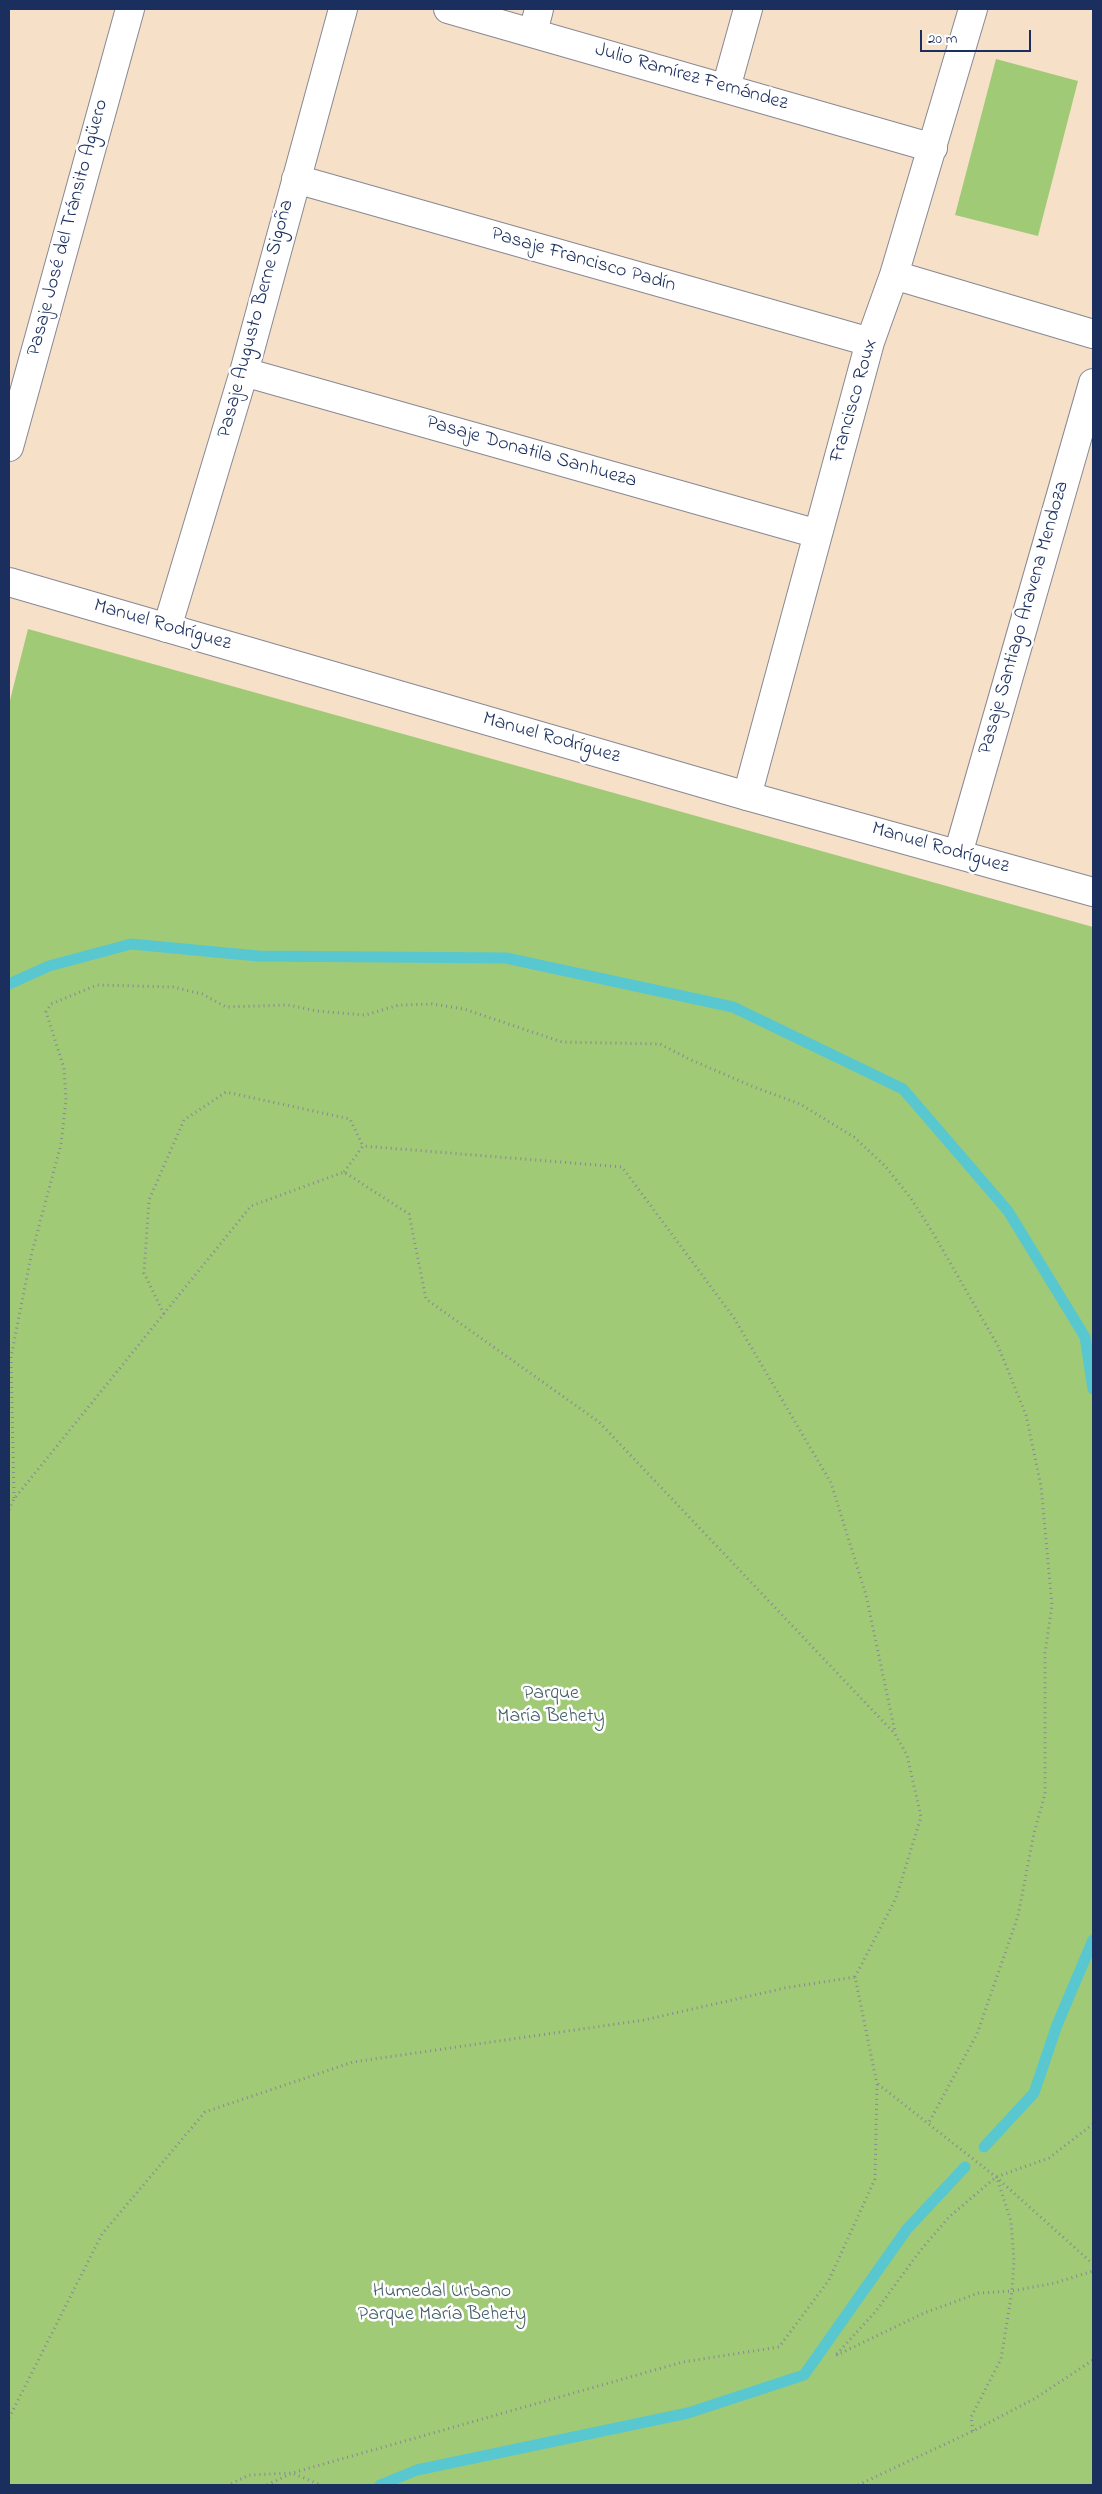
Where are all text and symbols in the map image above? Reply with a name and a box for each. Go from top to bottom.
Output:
scale bar [922,20,1033,52]
text: 20 m [928,28,957,50]
street label: Julio Ramírez Fernández [592,39,790,117]
street label: Pasaje José del Tránsito Agüero [23,97,115,359]
street label: Pasaje Augusto Berne Sigoña [214,197,300,441]
street label: Pasaje Francisco Padín [488,223,678,299]
street label: Francisco Roux [826,337,884,465]
street label: Pasaje Donatila Sanhueza [423,411,639,495]
street label: Pasaje Santiago Aravena Mendoza [974,479,1076,757]
street label: Manuel Rodríguez [91,595,233,657]
street label: Manuel Rodríguez [480,708,622,770]
street label: Manuel Rodríguez [869,818,1011,880]
park label: Parque María Behety [497,1683,605,1730]
park label: Humedal Urbano Parque María Behety [358,2281,526,2328]

